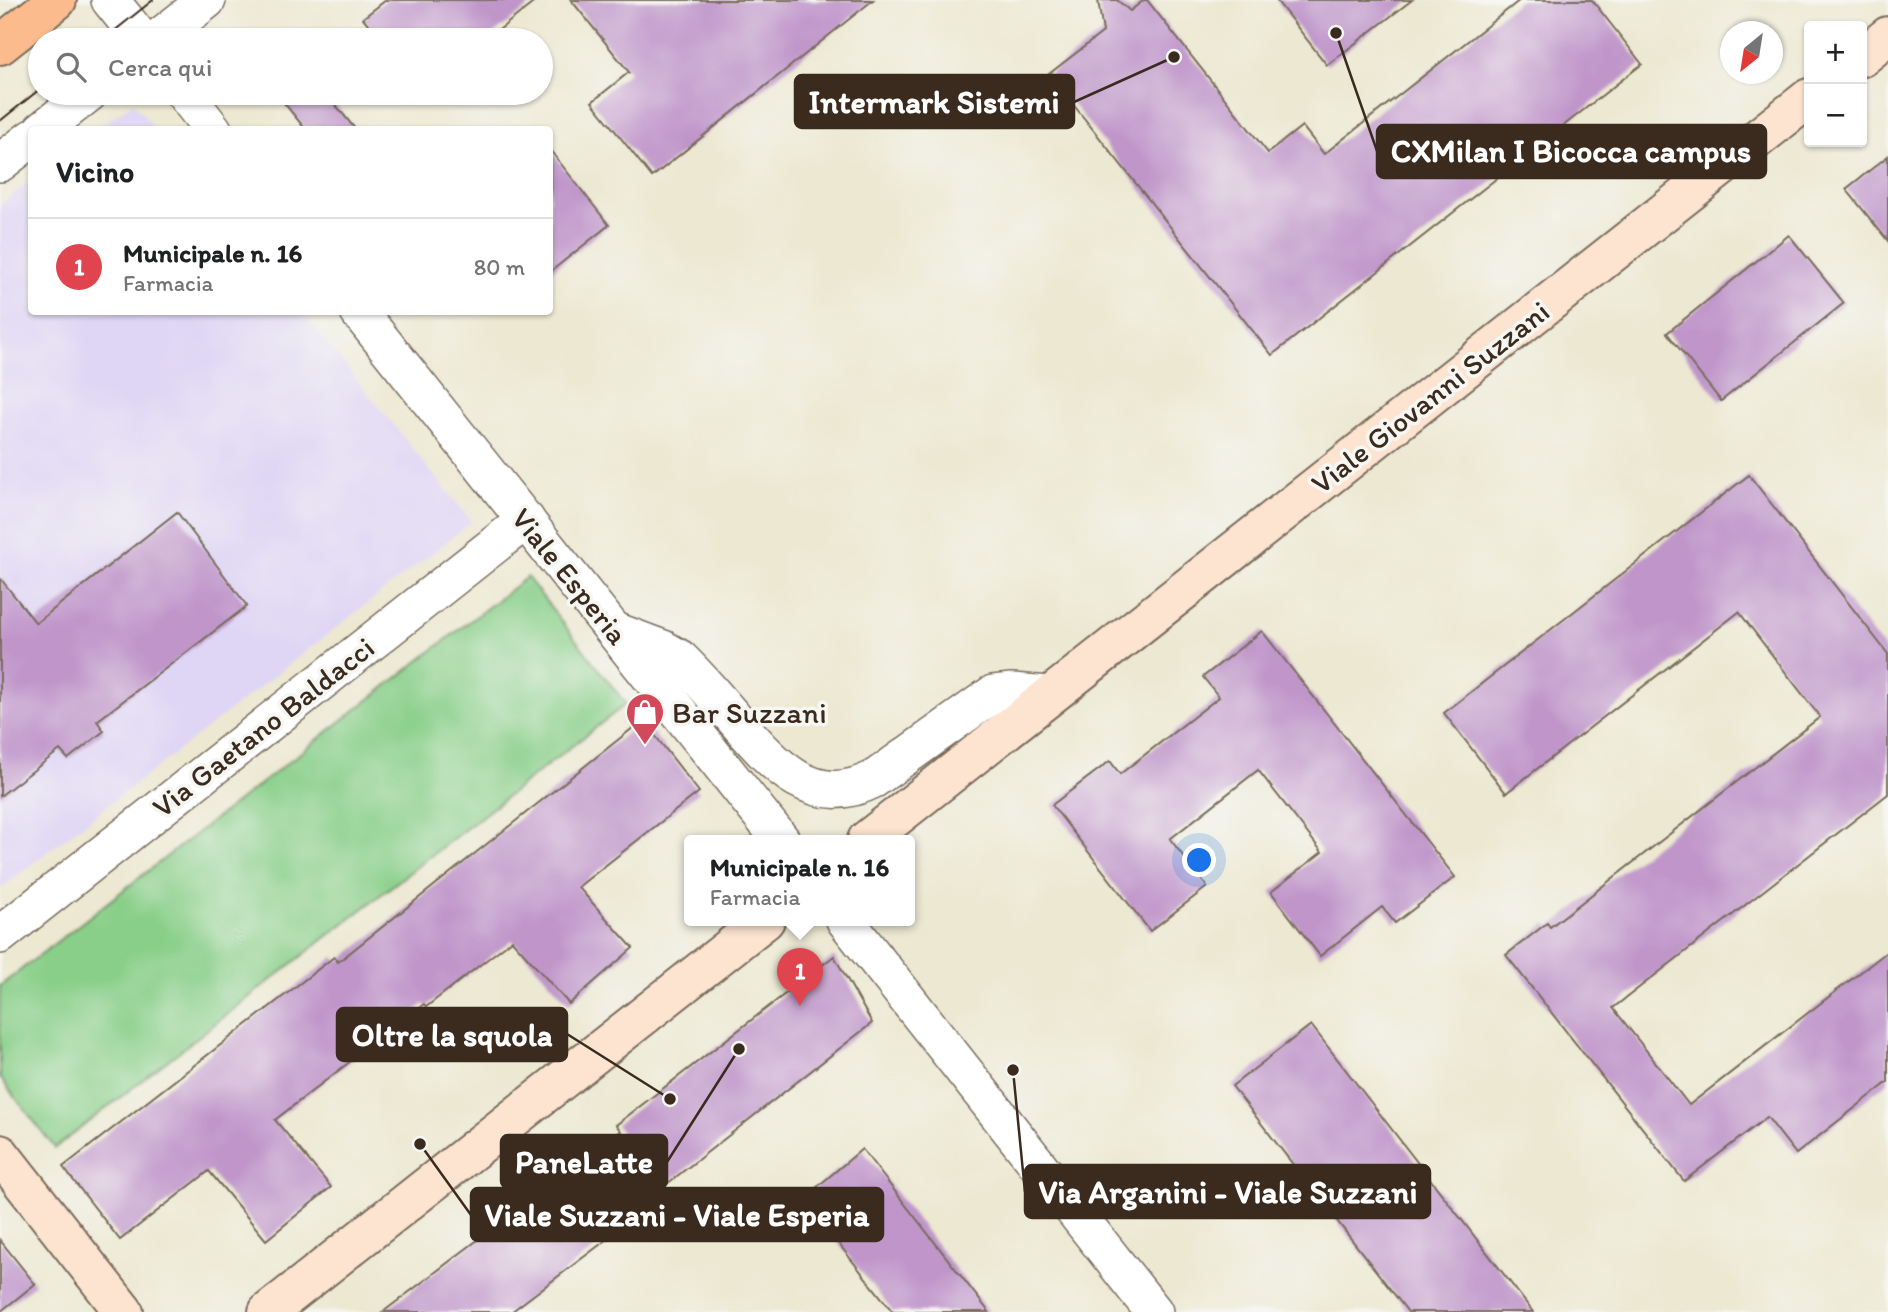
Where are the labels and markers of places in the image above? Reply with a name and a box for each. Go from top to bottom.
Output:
callout: Intermark Sistemi [795,75,1074,128]
callout: CXMilan I Bicocca campus [1377,125,1766,178]
shop icon: Bar Suzzani [624,691,666,746]
place label: Bar Suzzani [672,694,827,731]
pin: 1 [777,948,823,1006]
callout: Oltre la squola [337,1008,567,1061]
callout: PaneLatte [501,1135,667,1188]
callout: Via Arganini - Viale Suzzani [1025,1165,1430,1218]
callout: Viale Suzzani - Viale Esperia [471,1188,883,1241]

